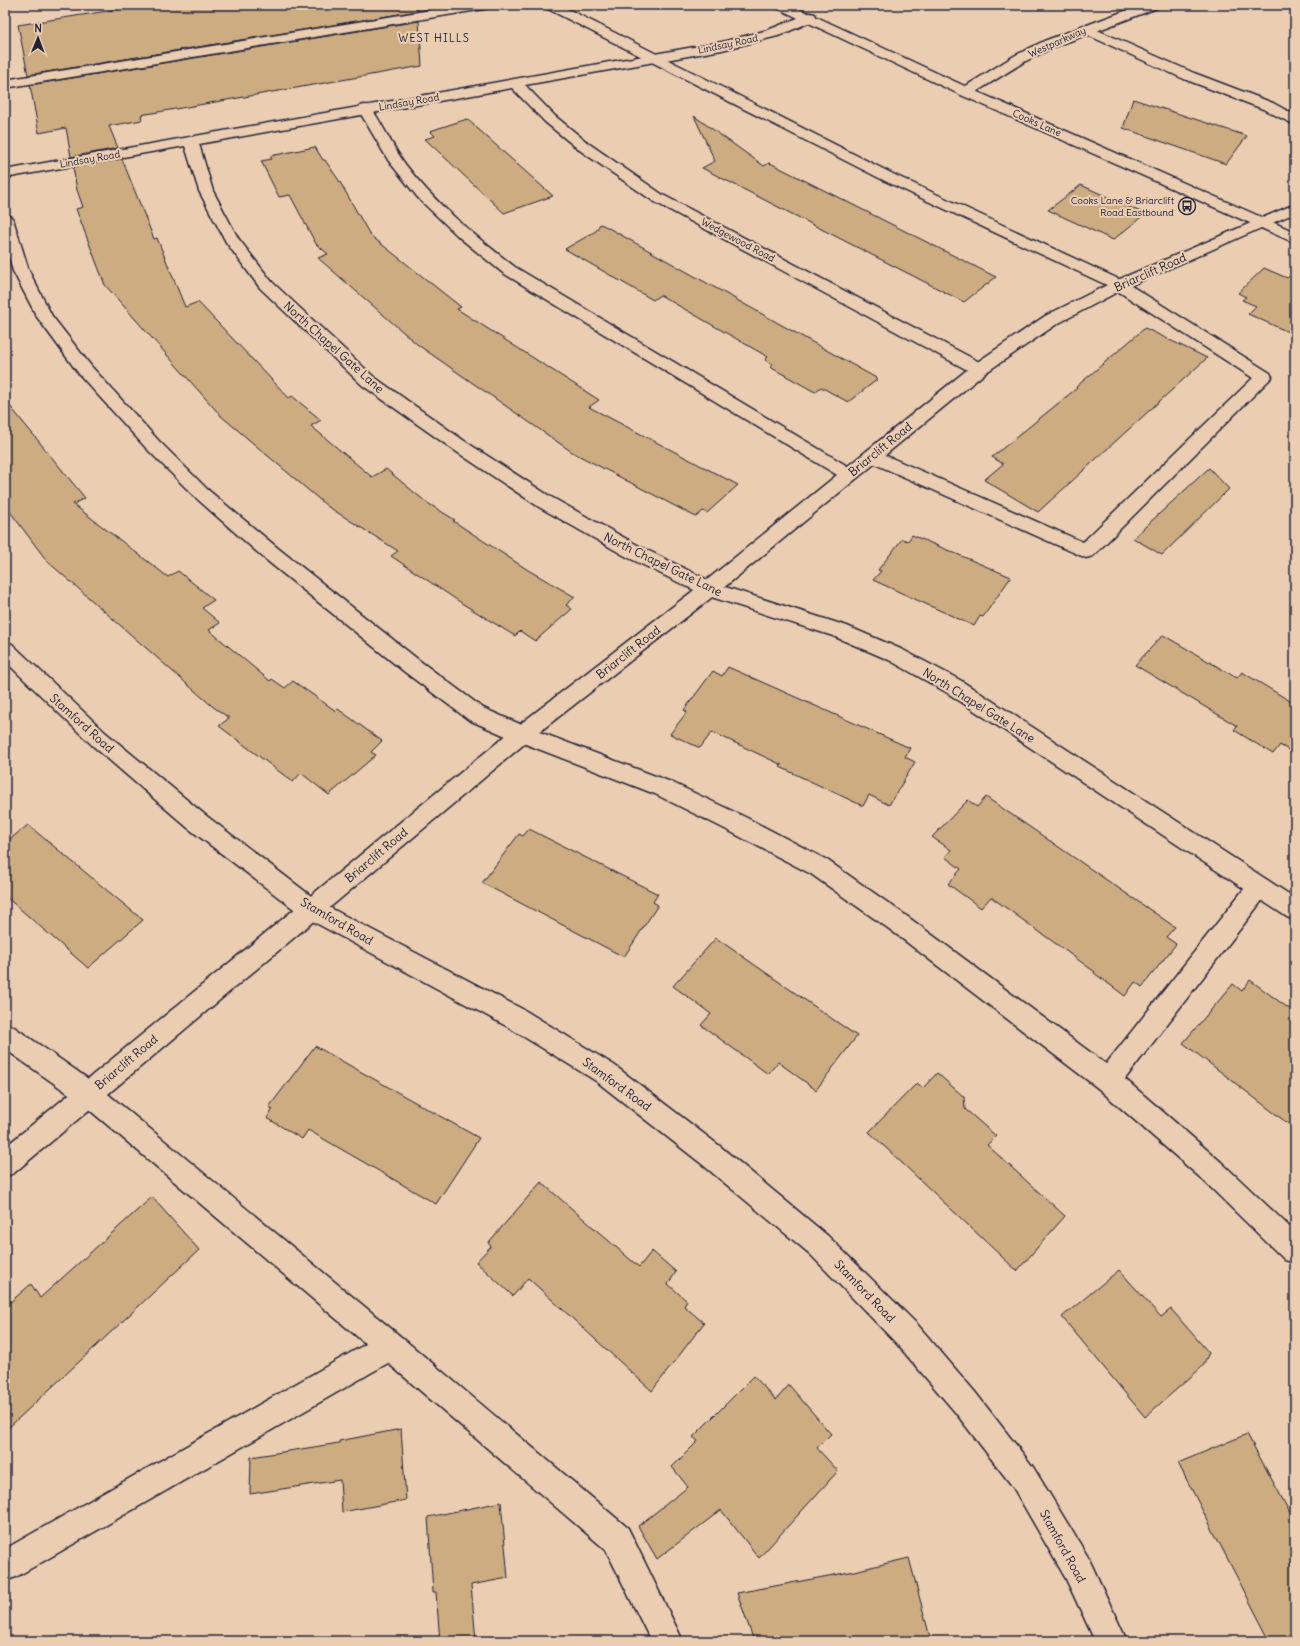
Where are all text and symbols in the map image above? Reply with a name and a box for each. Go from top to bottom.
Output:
north arrow [18,18,58,58]
text: N [34,21,42,35]
street label: Westparkway [1026,23,1088,61]
district label: WEST HILLS [398,31,470,45]
street label: Lindsay Road [697,31,759,57]
street label: Lindsay Road [378,90,440,114]
street label: Cooks Lane [1011,106,1063,140]
street label: Lindsay Road [59,147,121,171]
place label: Cooks Lane & Briarclift Road Eastbound [1071,194,1175,219]
bus stop icon: Cooks Lane & Briarclift Road Eastbound [1177,196,1197,216]
street label: Wedgewood Road [699,215,777,265]
street label: Briarclift Road [1112,249,1188,295]
street label: North Chapel Gate Lane [281,298,387,396]
street label: Briarclift Road [845,419,915,479]
street label: North Chapel Gate Lane [601,529,725,599]
street label: Briarclift Road [593,622,663,682]
street label: North Chapel Gate Lane [920,664,1038,746]
street label: Stamford Road [47,690,117,756]
street label: Briarclift Road [341,824,411,886]
street label: Stamford Road [298,894,376,948]
street label: Briarclift Road [91,1031,161,1093]
street label: Stamford Road [580,1054,654,1114]
street label: Stamford Road [831,1257,899,1325]
street label: Stamford Road [1037,1507,1089,1585]

